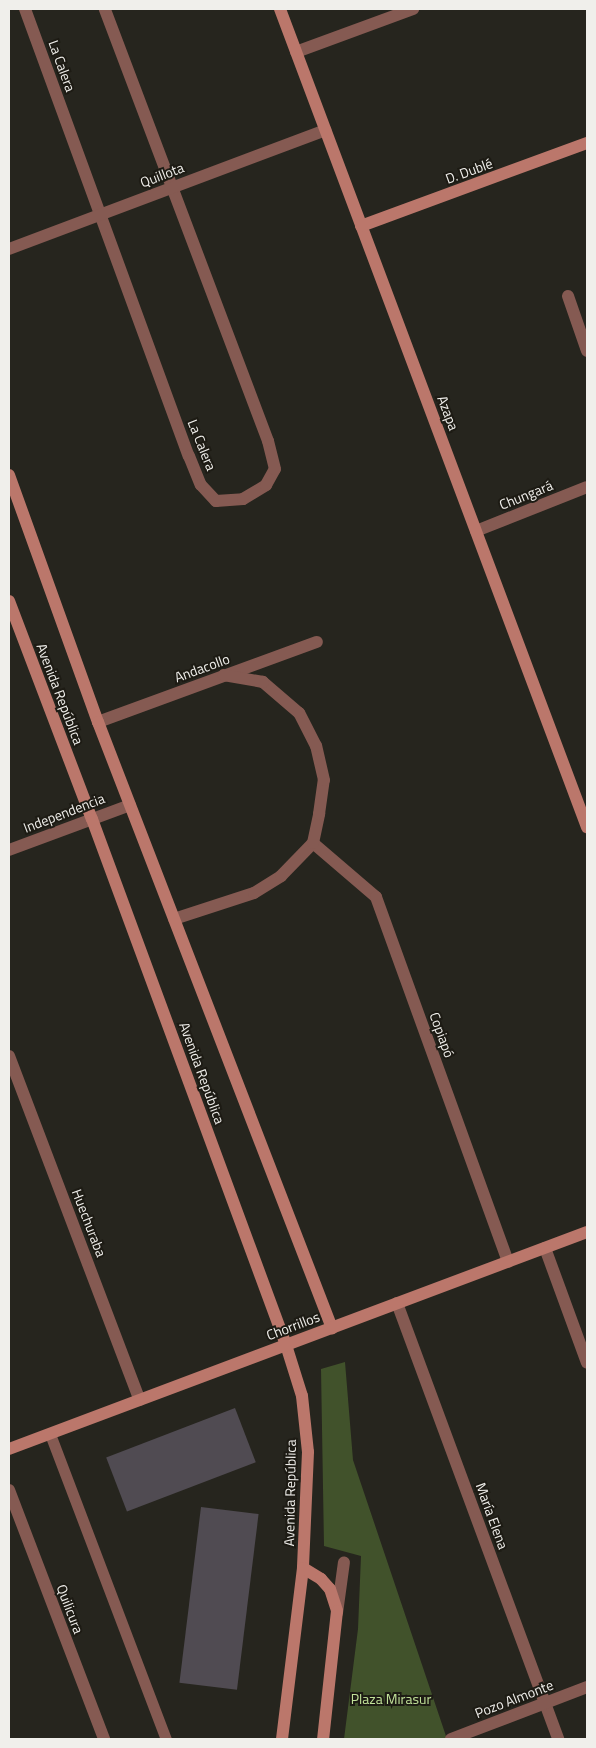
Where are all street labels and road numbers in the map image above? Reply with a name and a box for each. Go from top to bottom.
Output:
street label: La Calera [45,38,79,94]
street label: D. Dublé [443,155,495,187]
street label: Quillota [138,159,186,191]
street label: Azapa [434,393,462,433]
street label: La Calera [184,417,220,473]
street label: Chungará [497,477,555,513]
street label: Avenida República [33,641,87,747]
street label: Andacollo [172,650,232,686]
street label: Independencia [21,790,107,836]
street label: Copiapó [426,1010,458,1060]
street label: Avenida República [176,1020,228,1126]
street label: Huechuraba [68,1187,110,1259]
street label: Chorrillos [264,1308,322,1344]
street label: Avenida República [281,1439,299,1547]
street label: María Elena [472,1481,512,1551]
street label: Quilicura [53,1582,87,1636]
street label: Pozo Almonte [472,1676,556,1722]

